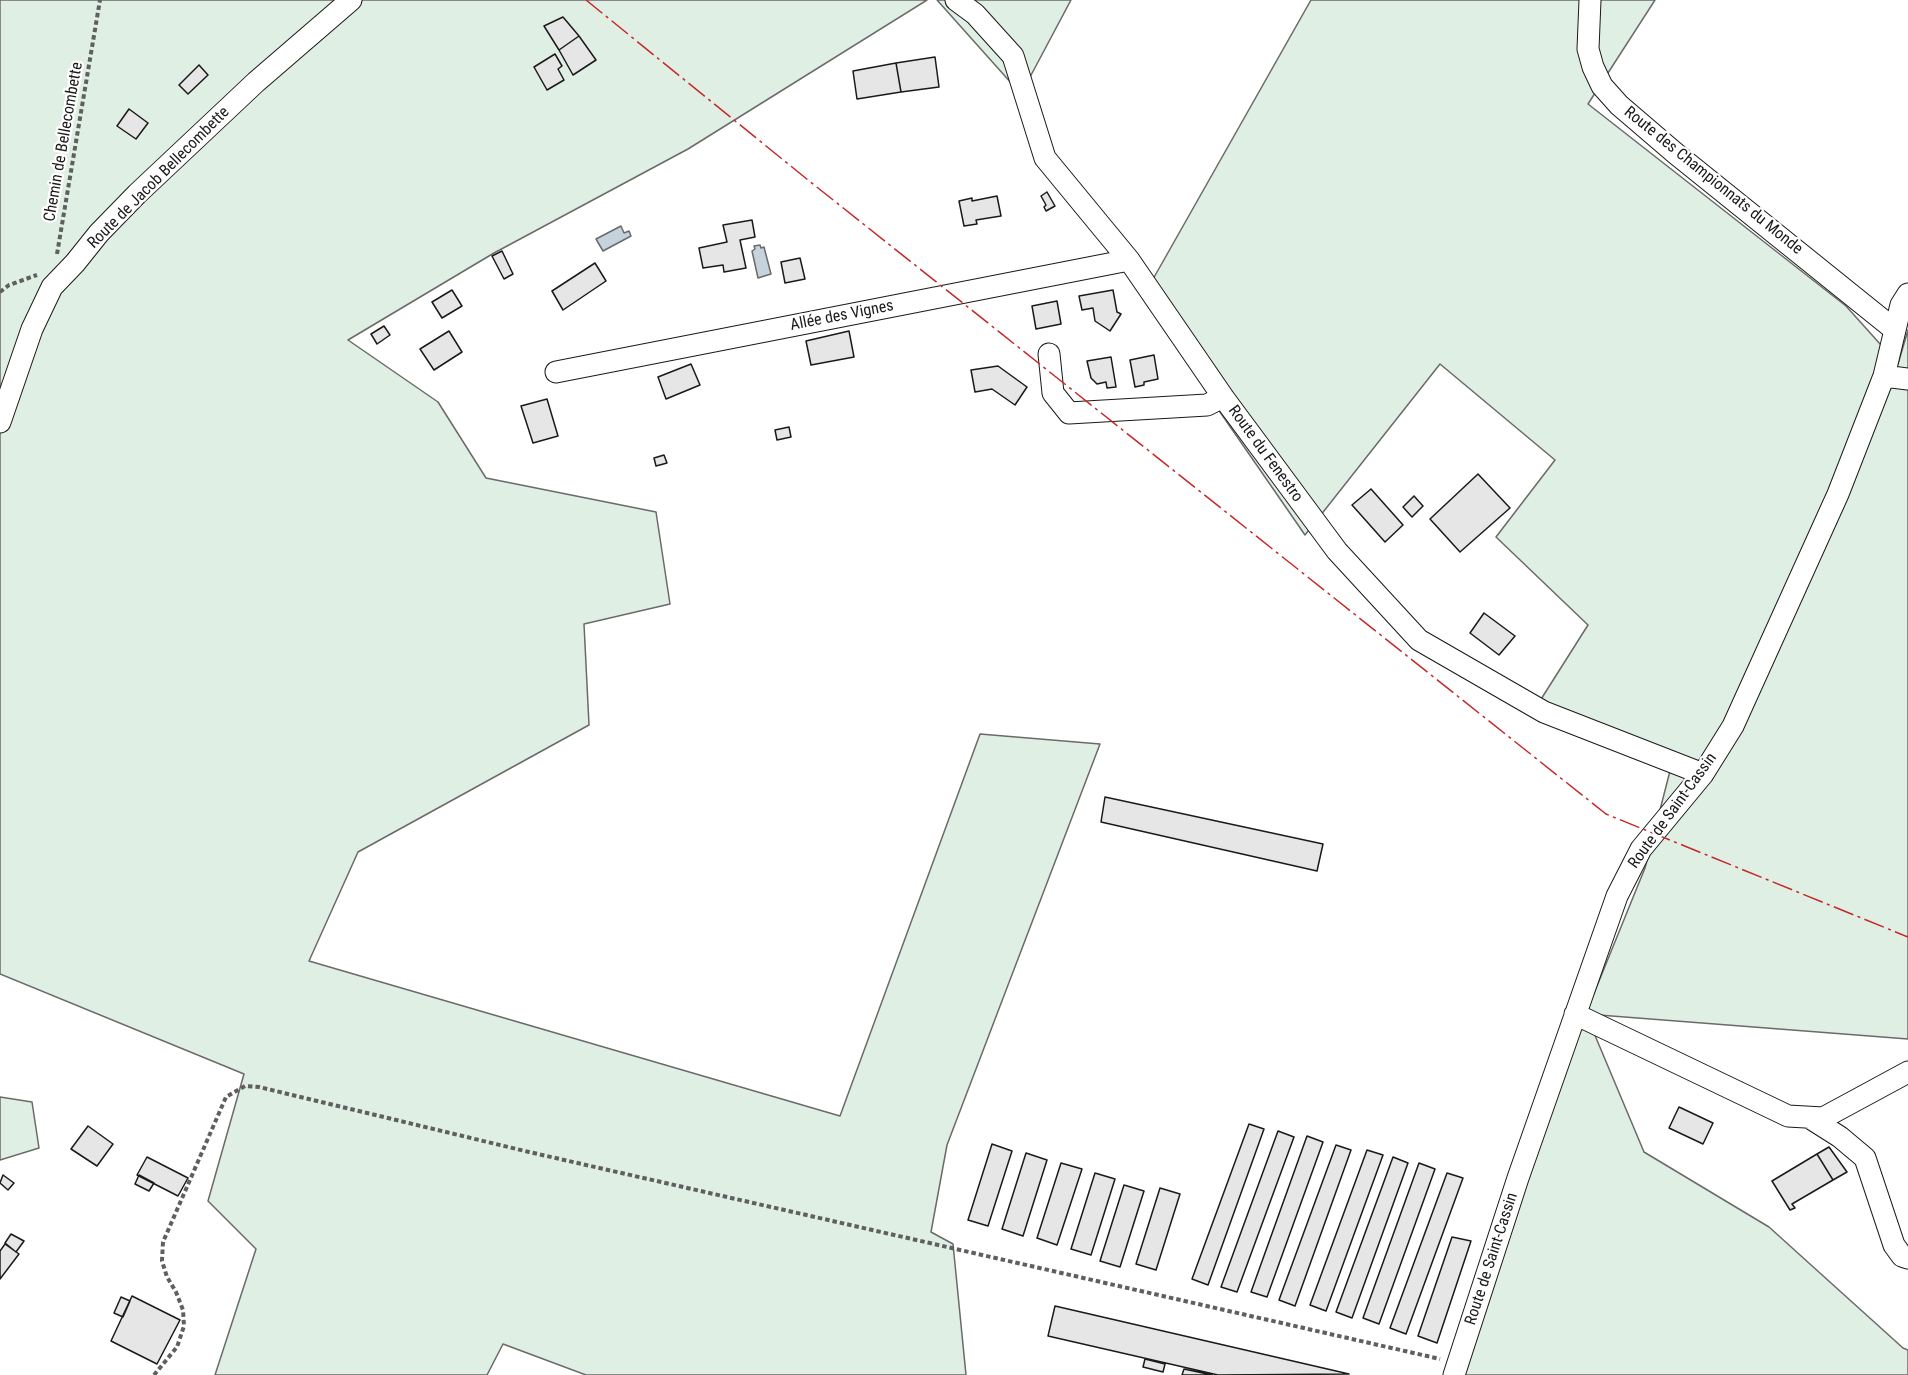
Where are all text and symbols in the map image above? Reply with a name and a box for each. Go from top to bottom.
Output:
street label: Chemin de Bellecombette [41,61,87,223]
street label: Route de Jacob Bellecombette [84,103,234,253]
street label: Route des Championnats du Monde [1620,103,1806,259]
street label: Allée des Vignes [789,297,895,335]
street label: Route du Fenestro [1224,402,1306,506]
street label: Route de Saint-Cassin [1625,749,1721,873]
street label: Route de Saint-Cassin [1462,1190,1522,1328]

